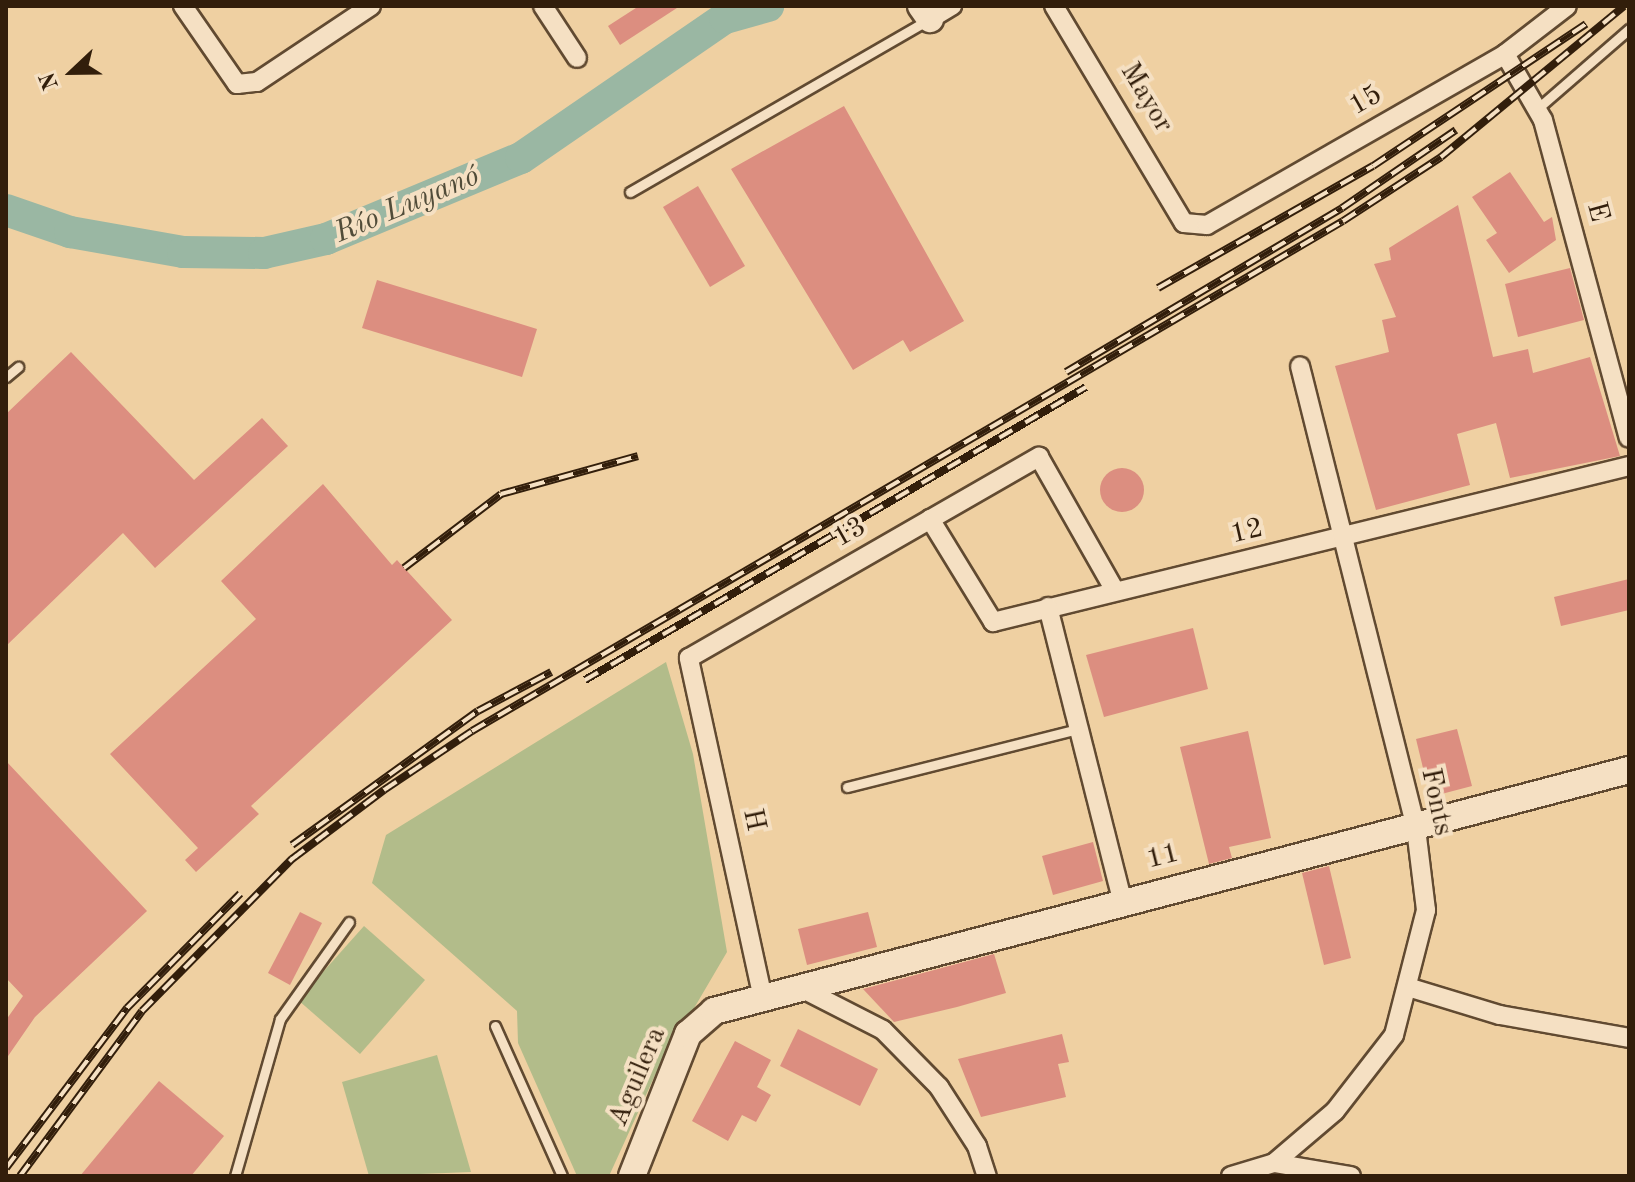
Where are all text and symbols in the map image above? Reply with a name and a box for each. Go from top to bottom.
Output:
north arrow [32,32,112,112]
street label: Mayor [1112,57,1180,139]
text: N [36,69,63,93]
street label: 15 [1344,78,1388,124]
water label: Río Luyanó [329,158,485,252]
street label: E [1578,198,1616,226]
street label: 13 [828,510,872,556]
street label: 12 [1227,512,1267,552]
street label: Fonts [1413,765,1459,839]
street label: H [734,806,772,834]
street label: 11 [1143,837,1183,877]
street label: Aguilera [602,1022,674,1132]

